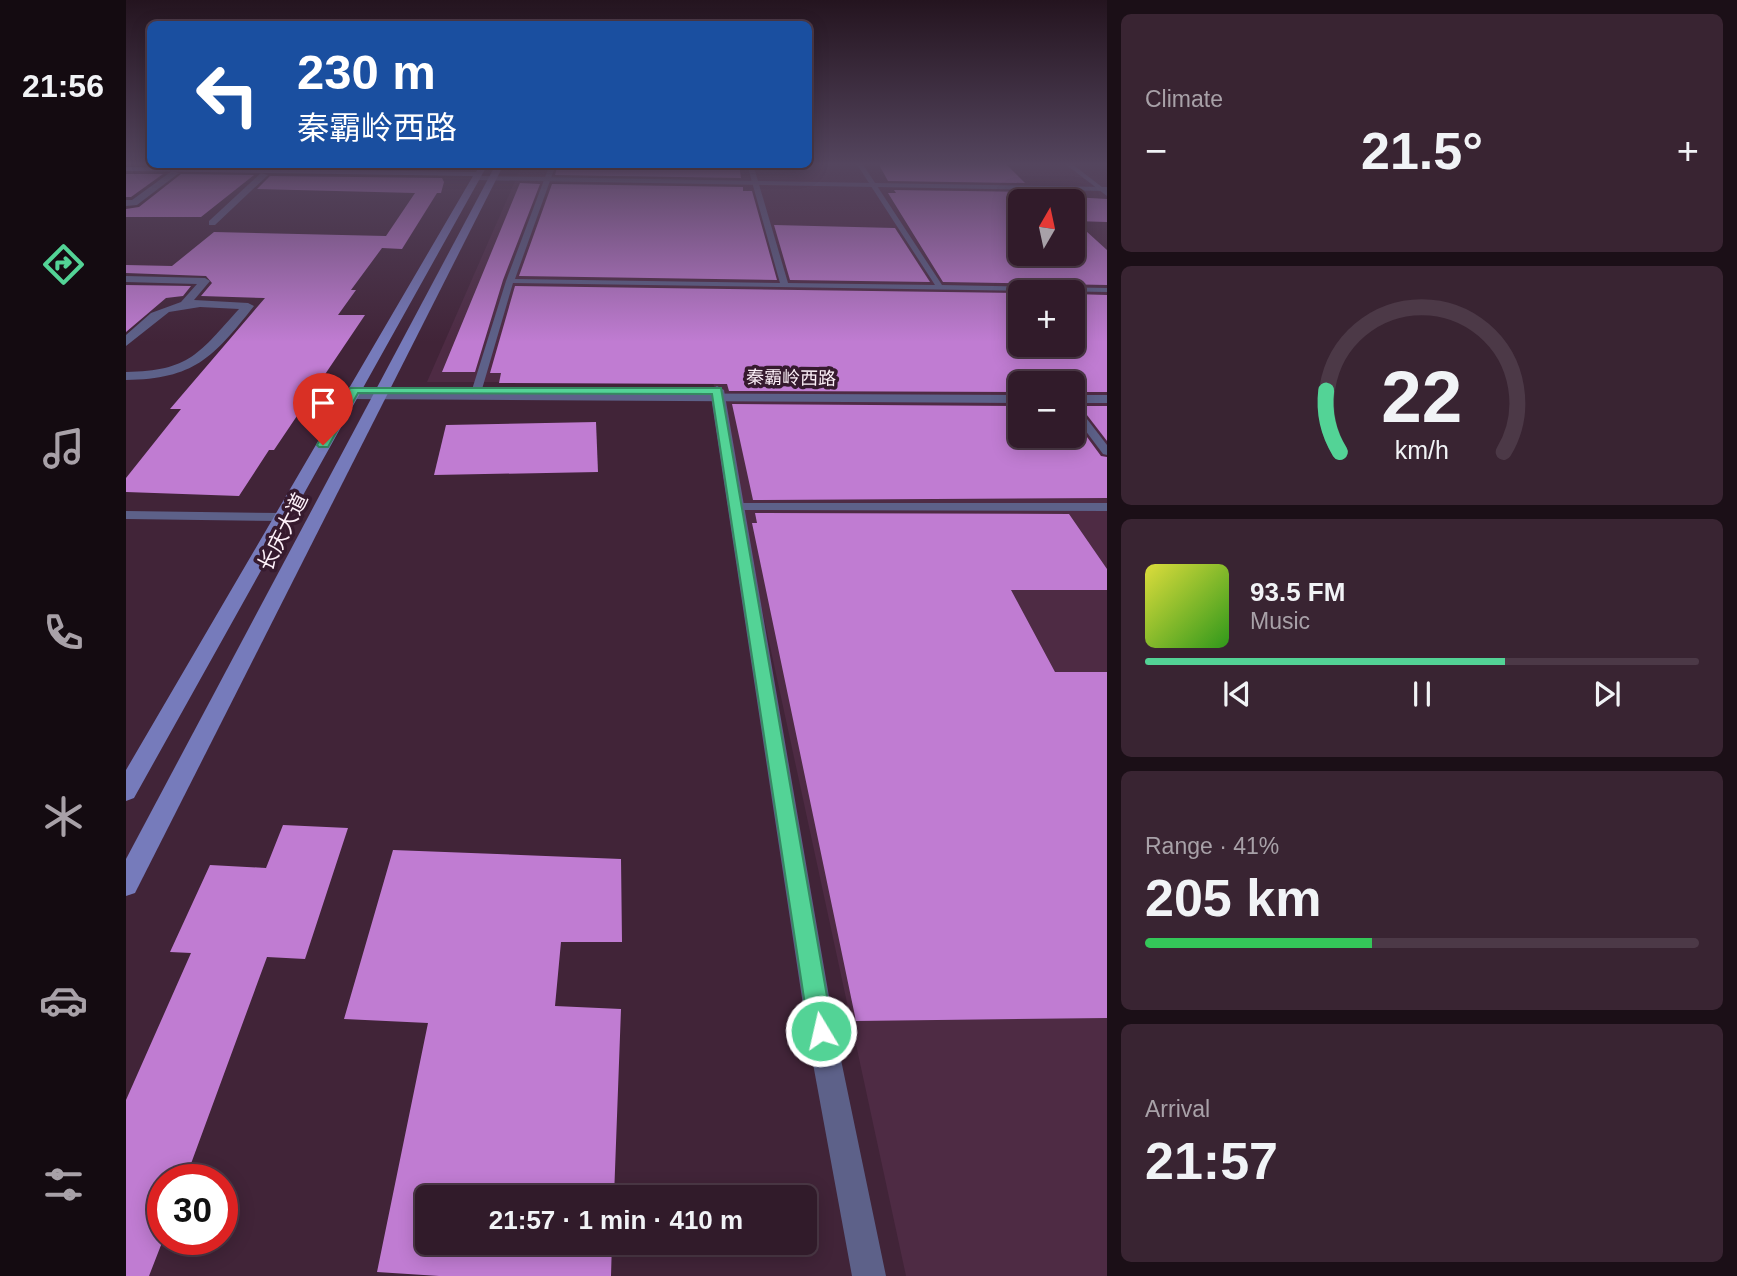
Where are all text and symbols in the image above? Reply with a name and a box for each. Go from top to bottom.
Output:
text: 230 m [297,45,436,99]
icon: left [182,49,273,140]
text: 21:56 [22,68,104,104]
text: Climate [1145,86,1223,112]
text: 秦霸岭西路 [297,110,457,146]
text: 21.5° [1361,122,1483,180]
text: − [1145,130,1167,172]
text: + [1677,130,1699,172]
north arrow [1008,189,1085,266]
map controls [1008,189,1085,448]
icon: directions [39,240,88,289]
button: + [1008,280,1085,357]
text: 22 [1382,356,1462,437]
street label: 秦霸岭西路 [746,367,836,389]
button: − [1008,371,1085,448]
pin [293,373,353,445]
icon: arrive [304,384,342,422]
icon: music [39,424,88,473]
text: km/h [1395,435,1449,463]
street label: 长庆大道 [253,489,312,574]
text: 93.5 FM [1250,577,1345,607]
icon: phone [39,608,88,657]
text: Music [1250,608,1310,634]
icon: previous [1218,675,1256,713]
icon: pause [1403,675,1441,713]
icon: next [1588,675,1626,713]
icon: climate [39,792,88,841]
text: Range · 41% [1145,833,1279,859]
text: 205 km [1145,869,1321,927]
icon: car [39,976,88,1025]
position arrow [784,994,858,1068]
text: Arrival [1145,1096,1210,1122]
text: 21:57 [1145,1132,1278,1190]
icon: filters [39,1160,88,1209]
speed limit sign: 30 [147,1164,238,1255]
text: 21:57 · 1 min · 410 m [489,1205,743,1235]

